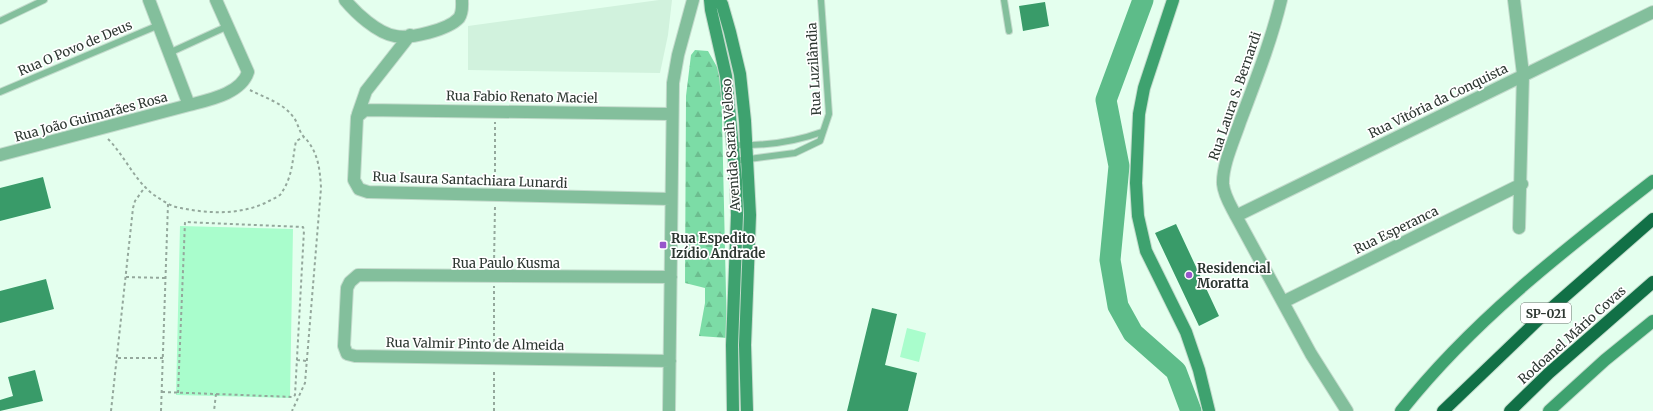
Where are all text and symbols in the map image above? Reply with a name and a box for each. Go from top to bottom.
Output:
street label: Rua O Povo de Deus [15,16,135,80]
street label: Rua Luzilândia [803,22,825,116]
street label: Rua Laura S. Bernardi [1205,29,1265,163]
street label: Rua Vitória da Conquista [1365,60,1511,142]
street label: Avenida Sarah Veloso [718,78,744,213]
street label: Rua Fabio Renato Maciel [446,87,598,107]
street label: Rua João Guimarães Rosa [13,88,169,146]
street label: Rua Isaura Santachiara Lunardi [372,168,568,192]
street label: Rua Esperanca [1351,202,1441,258]
place label: Rua Espedito Izídio Andrade [671,230,765,262]
marker: Rua Espedito Izídio Andrade [658,240,668,250]
street label: Rua Paulo Kusma [452,255,560,272]
place label: Residencial Moratta [1197,260,1271,292]
marker: Residencial Moratta [1184,270,1194,280]
street label: Rodoanel Mário Covas [1515,282,1629,388]
road number: SP-021 [1521,303,1571,323]
street label: Rua Valmir Pinto de Almeida [386,334,564,354]

